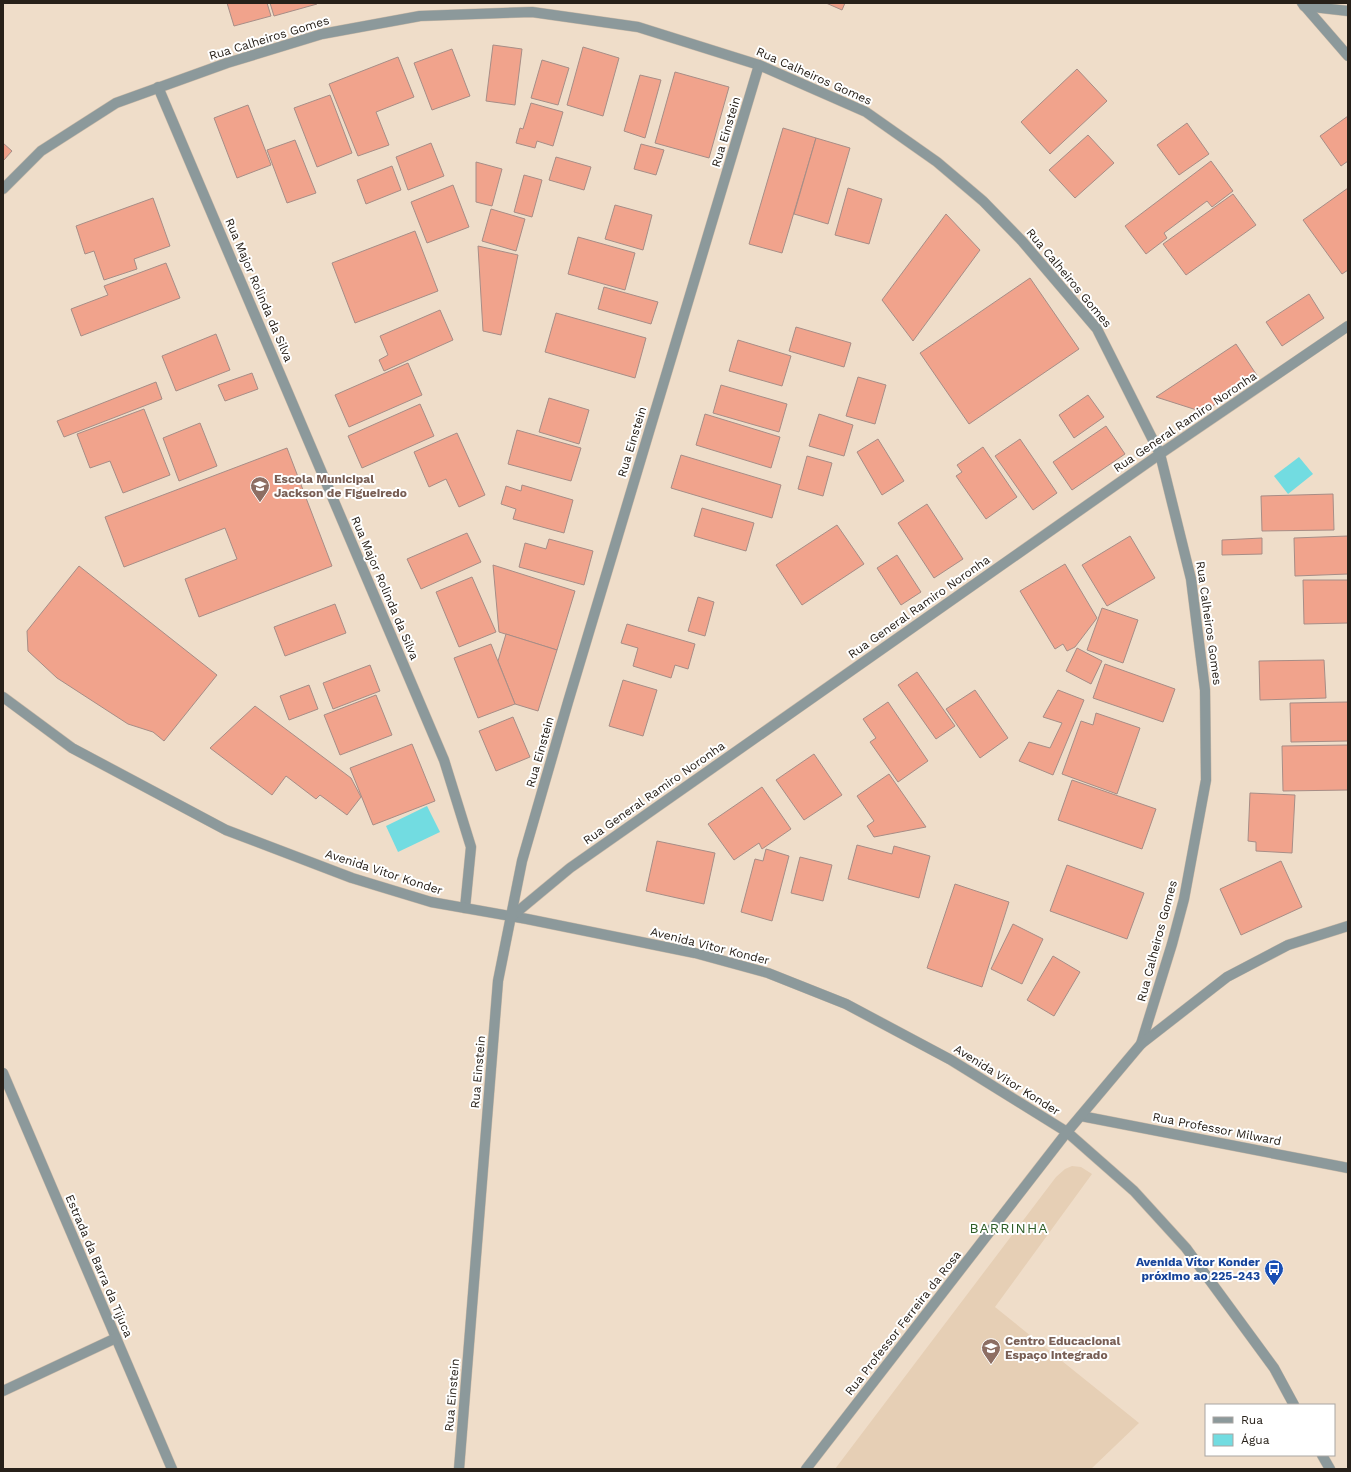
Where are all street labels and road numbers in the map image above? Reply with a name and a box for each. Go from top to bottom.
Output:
street label: Rua Calheiros Gomes [207,13,331,63]
street label: Rua Calheiros Gomes [754,44,874,108]
street label: Rua Einstein [709,95,743,169]
street label: Rua Major Rolinda da Silva [222,216,296,364]
street label: Rua Calheiros Gomes [1023,226,1115,330]
street label: Rua General Ramiro Noronha [1111,369,1259,475]
street label: Rua Einstein [615,405,649,479]
street label: Rua Major Rolinda da Silva [348,514,422,662]
street label: Rua General Ramiro Noronha [846,553,993,661]
street label: Rua Calheiros Gomes [1193,560,1225,686]
street label: Rua Einstein [523,715,557,789]
street label: Rua General Ramiro Noronha [581,739,728,847]
street label: Avenida Vitor Konder [324,846,444,898]
street label: Rua Calheiros Gomes [1134,879,1180,1003]
street label: Avenida Vitor Konder [649,924,771,968]
street label: Rua Einstein [468,1035,488,1109]
street label: Avenida Vitor Konder [951,1042,1063,1118]
street label: Rua Professor Milward [1151,1110,1283,1148]
street label: Estrada da Barra da Tijuca [63,1192,136,1340]
street label: Rua Professor Ferreira da Rosa [842,1248,964,1398]
street label: Rua Einstein [442,1358,462,1432]

